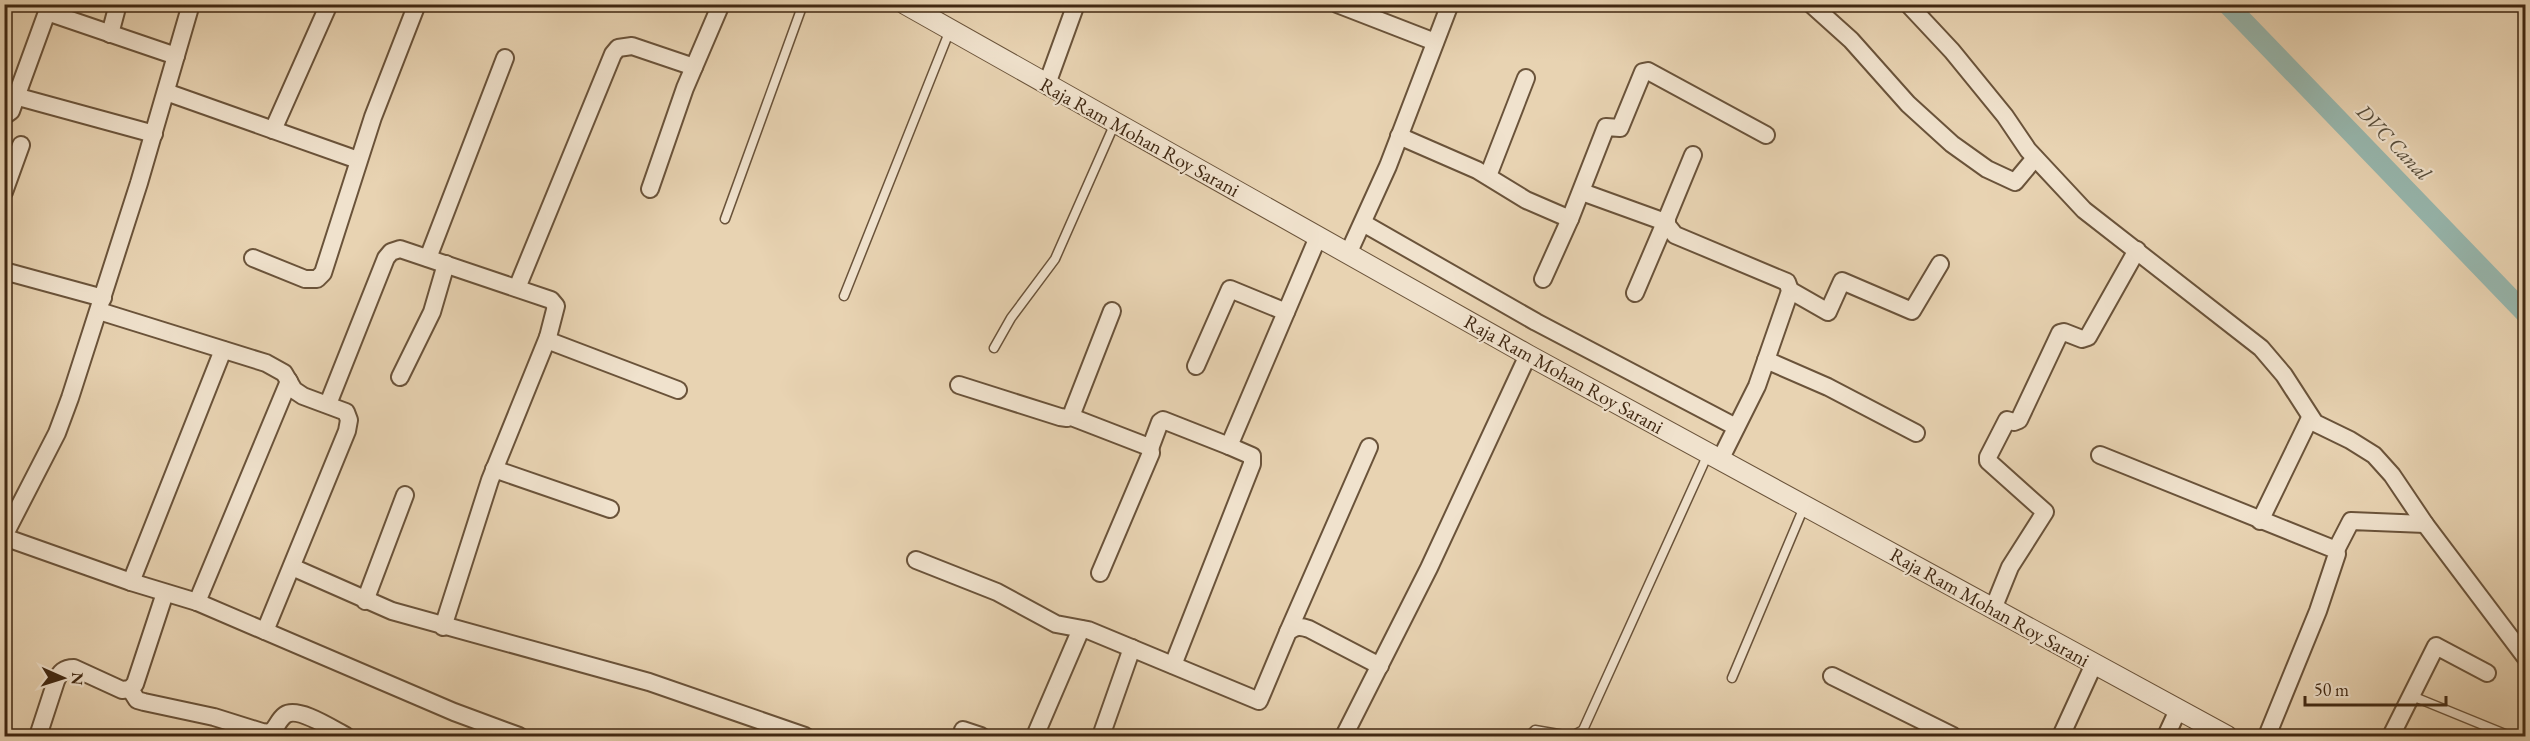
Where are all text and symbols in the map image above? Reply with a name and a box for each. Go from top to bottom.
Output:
street label: Raja Ram Mohan Roy Sarani [1036,71,1244,203]
water label: DVC Canal [2350,97,2438,187]
street label: Raja Ram Mohan Roy Sarani [1460,308,1668,440]
street label: Raja Ram Mohan Roy Sarani [1886,541,2094,673]
north arrow [33,648,93,708]
scale bar [2305,669,2446,707]
text: N [67,672,88,686]
text: 50 m [2314,678,2349,701]

